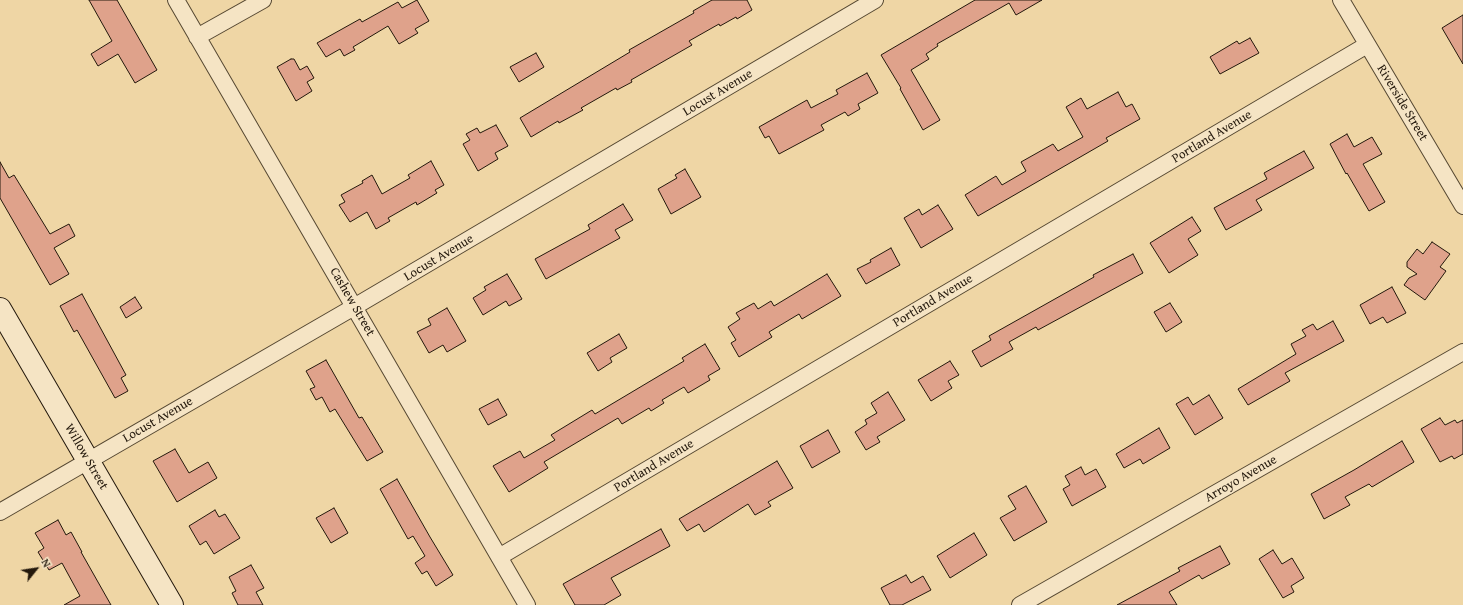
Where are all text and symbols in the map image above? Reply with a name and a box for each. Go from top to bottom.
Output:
street label: Riverside Street [1373,62,1431,144]
street label: Locust Avenue [680,66,756,120]
street label: Portland Avenue [1169,107,1255,167]
street label: Locust Avenue [401,231,477,285]
street label: Cashew Street [326,265,378,339]
street label: Portland Avenue [890,271,976,331]
street label: Locust Avenue [120,394,196,446]
street label: Willow Street [61,421,111,493]
street label: Portland Avenue [611,436,697,496]
street label: Arroyo Avenue [1202,452,1280,506]
north arrow [16,549,56,589]
text: N [38,556,55,570]

